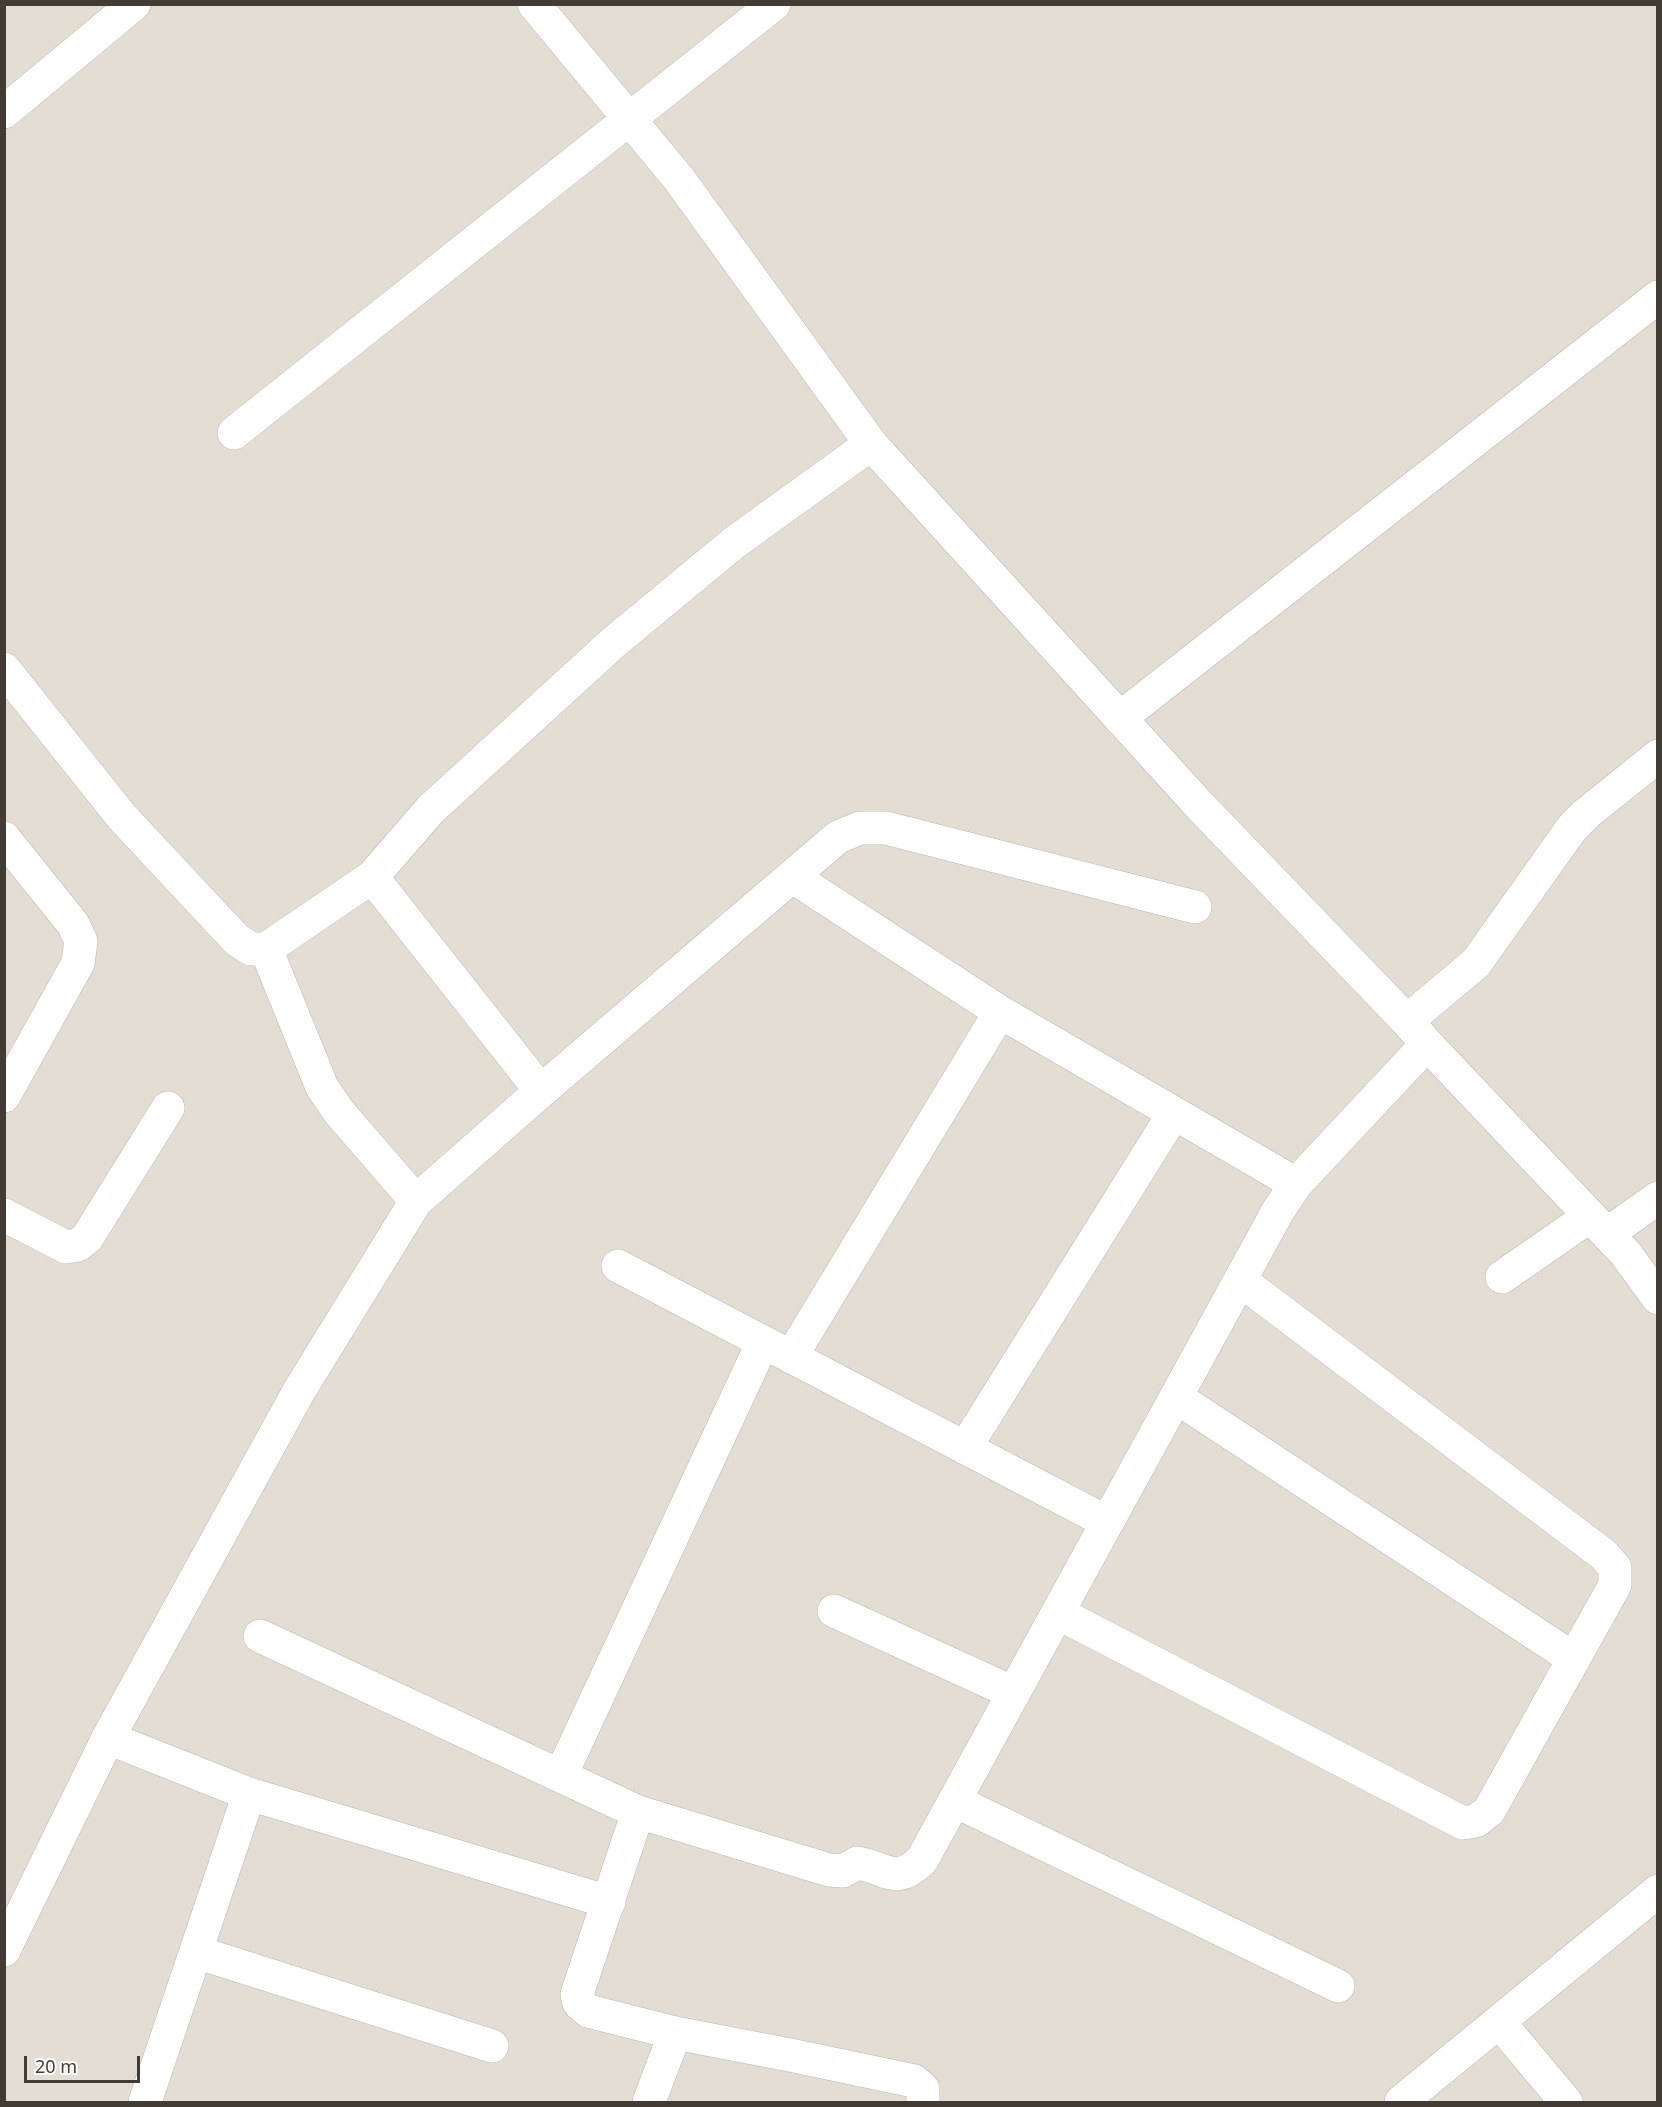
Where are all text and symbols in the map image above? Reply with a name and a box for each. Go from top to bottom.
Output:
scale bar [27,2044,142,2082]
text: 20 m [35,2054,77,2078]

